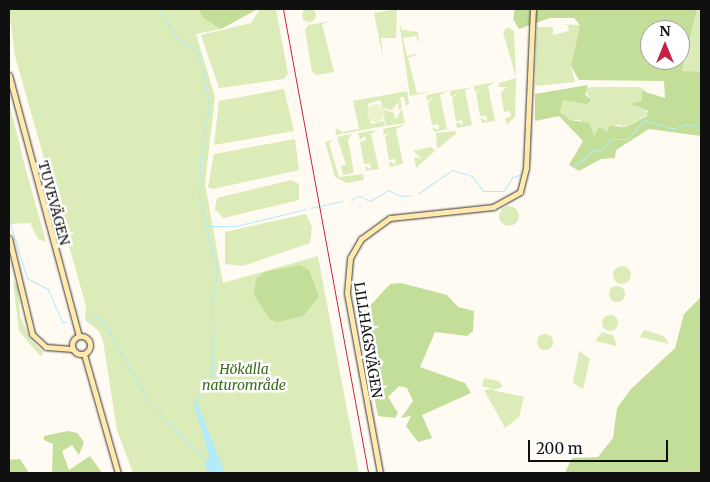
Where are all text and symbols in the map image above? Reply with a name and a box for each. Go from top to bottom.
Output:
north arrow [640,20,690,70]
text: N [659,22,671,40]
street label: TUVEVÄGEN [35,159,73,247]
street label: LILLHAGSVÄGEN [351,281,385,399]
park label: Hökälla naturområde [202,361,286,394]
scale bar [530,430,670,462]
text: 200 m [536,439,583,458]

